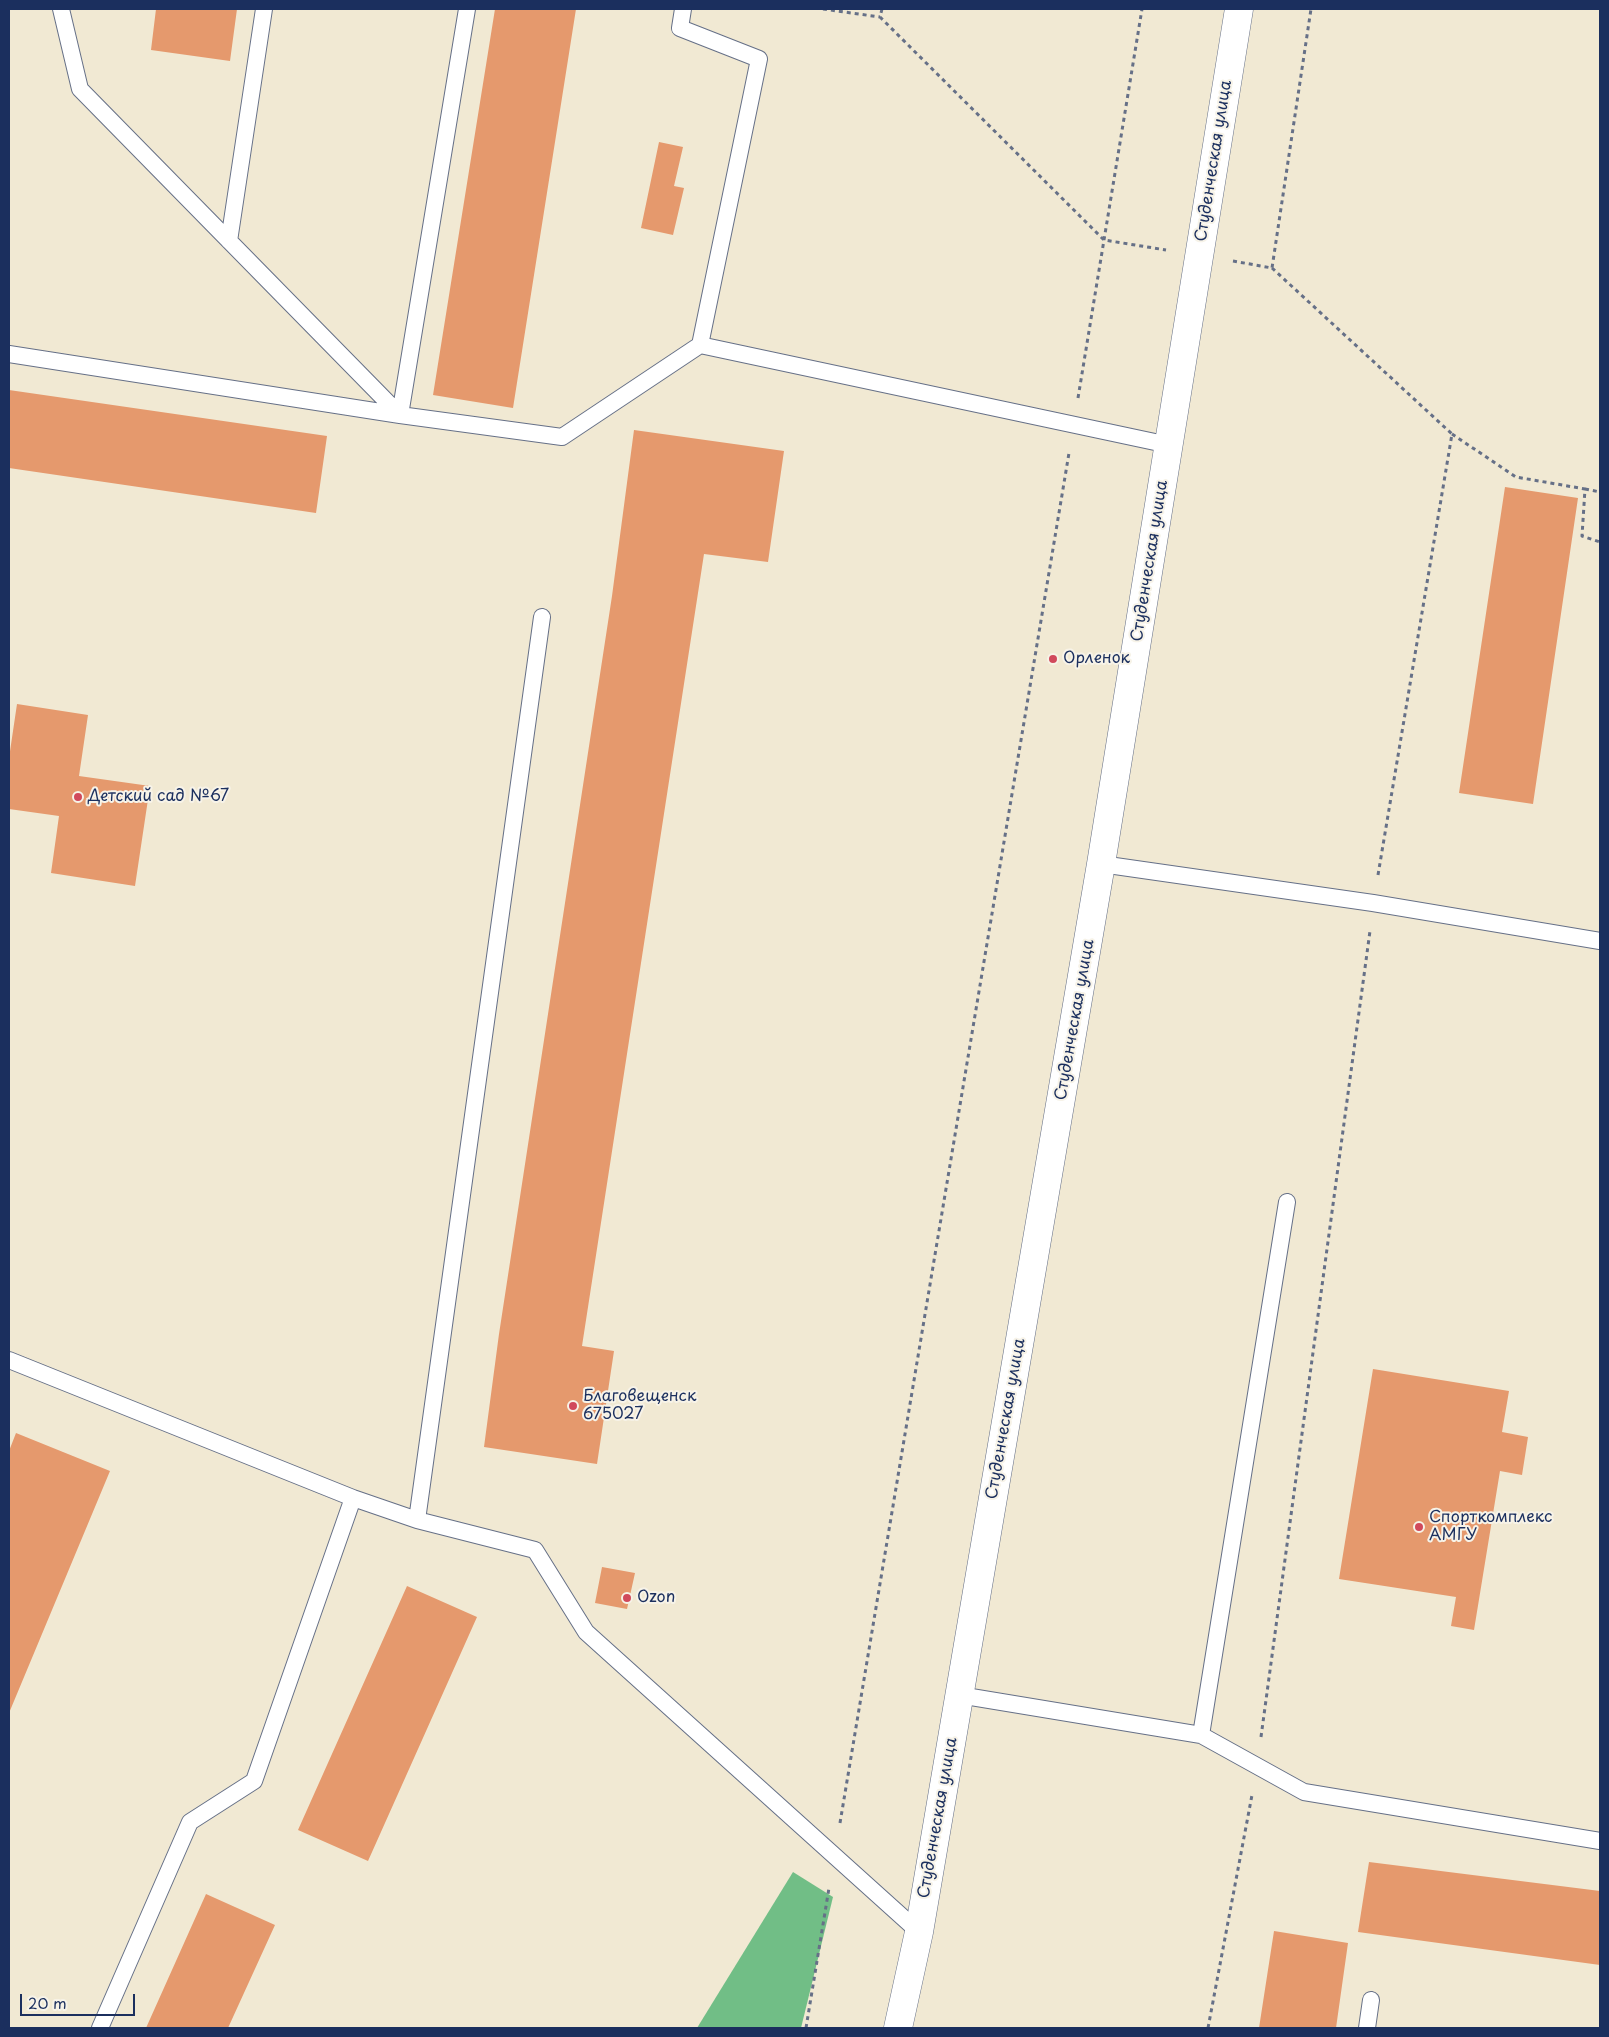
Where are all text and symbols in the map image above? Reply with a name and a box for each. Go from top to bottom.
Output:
street label: Студенческая улица [1192,79,1236,243]
street label: Студенческая улица [1128,479,1172,643]
place label: Орленок [1063,649,1130,669]
marker: Орленок [1047,653,1059,665]
place label: Детский сад №67 [88,787,229,807]
marker: Детский сад №67 [72,791,84,803]
street label: Студенческая улица [1051,938,1099,1102]
street label: Студенческая улица [982,1337,1030,1501]
place label: Благовещенск 675027 [583,1387,696,1425]
marker: Благовещенск 675027 [567,1400,579,1412]
place label: Спорткомплекс АМГУ [1429,1508,1552,1546]
marker: Спорткомплекс АМГУ [1413,1521,1425,1533]
place label: Ozon [637,1588,675,1608]
marker: Ozon [621,1592,633,1604]
street label: Студенческая улица [914,1736,962,1900]
scale bar [22,1984,138,2016]
text: 20 m [28,1991,67,2014]

